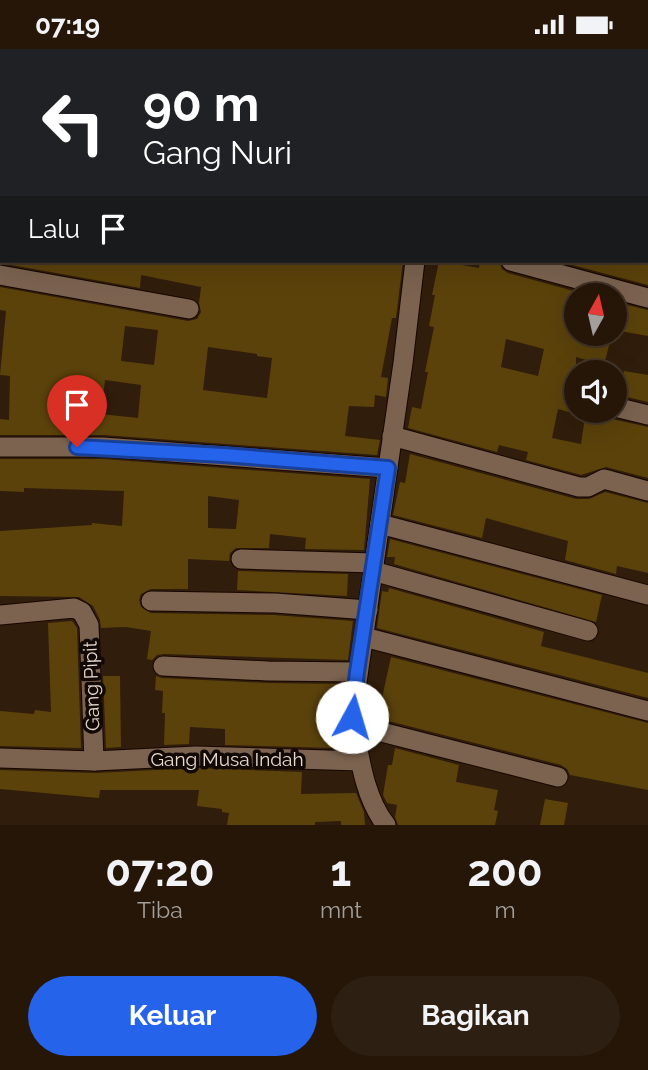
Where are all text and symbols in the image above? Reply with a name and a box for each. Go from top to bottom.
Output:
text: 07:19 [35,10,100,40]
text: 90 m [143,75,259,132]
icon: left [28,77,119,168]
text: Gang Nuri [143,134,292,171]
icon: arrive [94,210,132,248]
text: Lalu [28,214,80,244]
north arrow [564,283,626,347]
map controls [564,283,627,423]
button: sound [564,360,627,423]
pin [47,375,107,447]
icon: arrive [58,386,96,424]
street label: Gang Pipit [78,640,104,731]
position arrow [315,680,389,754]
street label: Gang Musa Indah [151,748,304,770]
text: 07:20 [105,847,215,896]
text: 1 [331,847,351,896]
text: 200 [467,847,543,896]
text: Tiba [137,896,183,923]
text: mnt [320,896,362,923]
text: m [494,896,516,923]
button: Keluar [28,976,317,1056]
button: Bagikan [331,976,620,1056]

